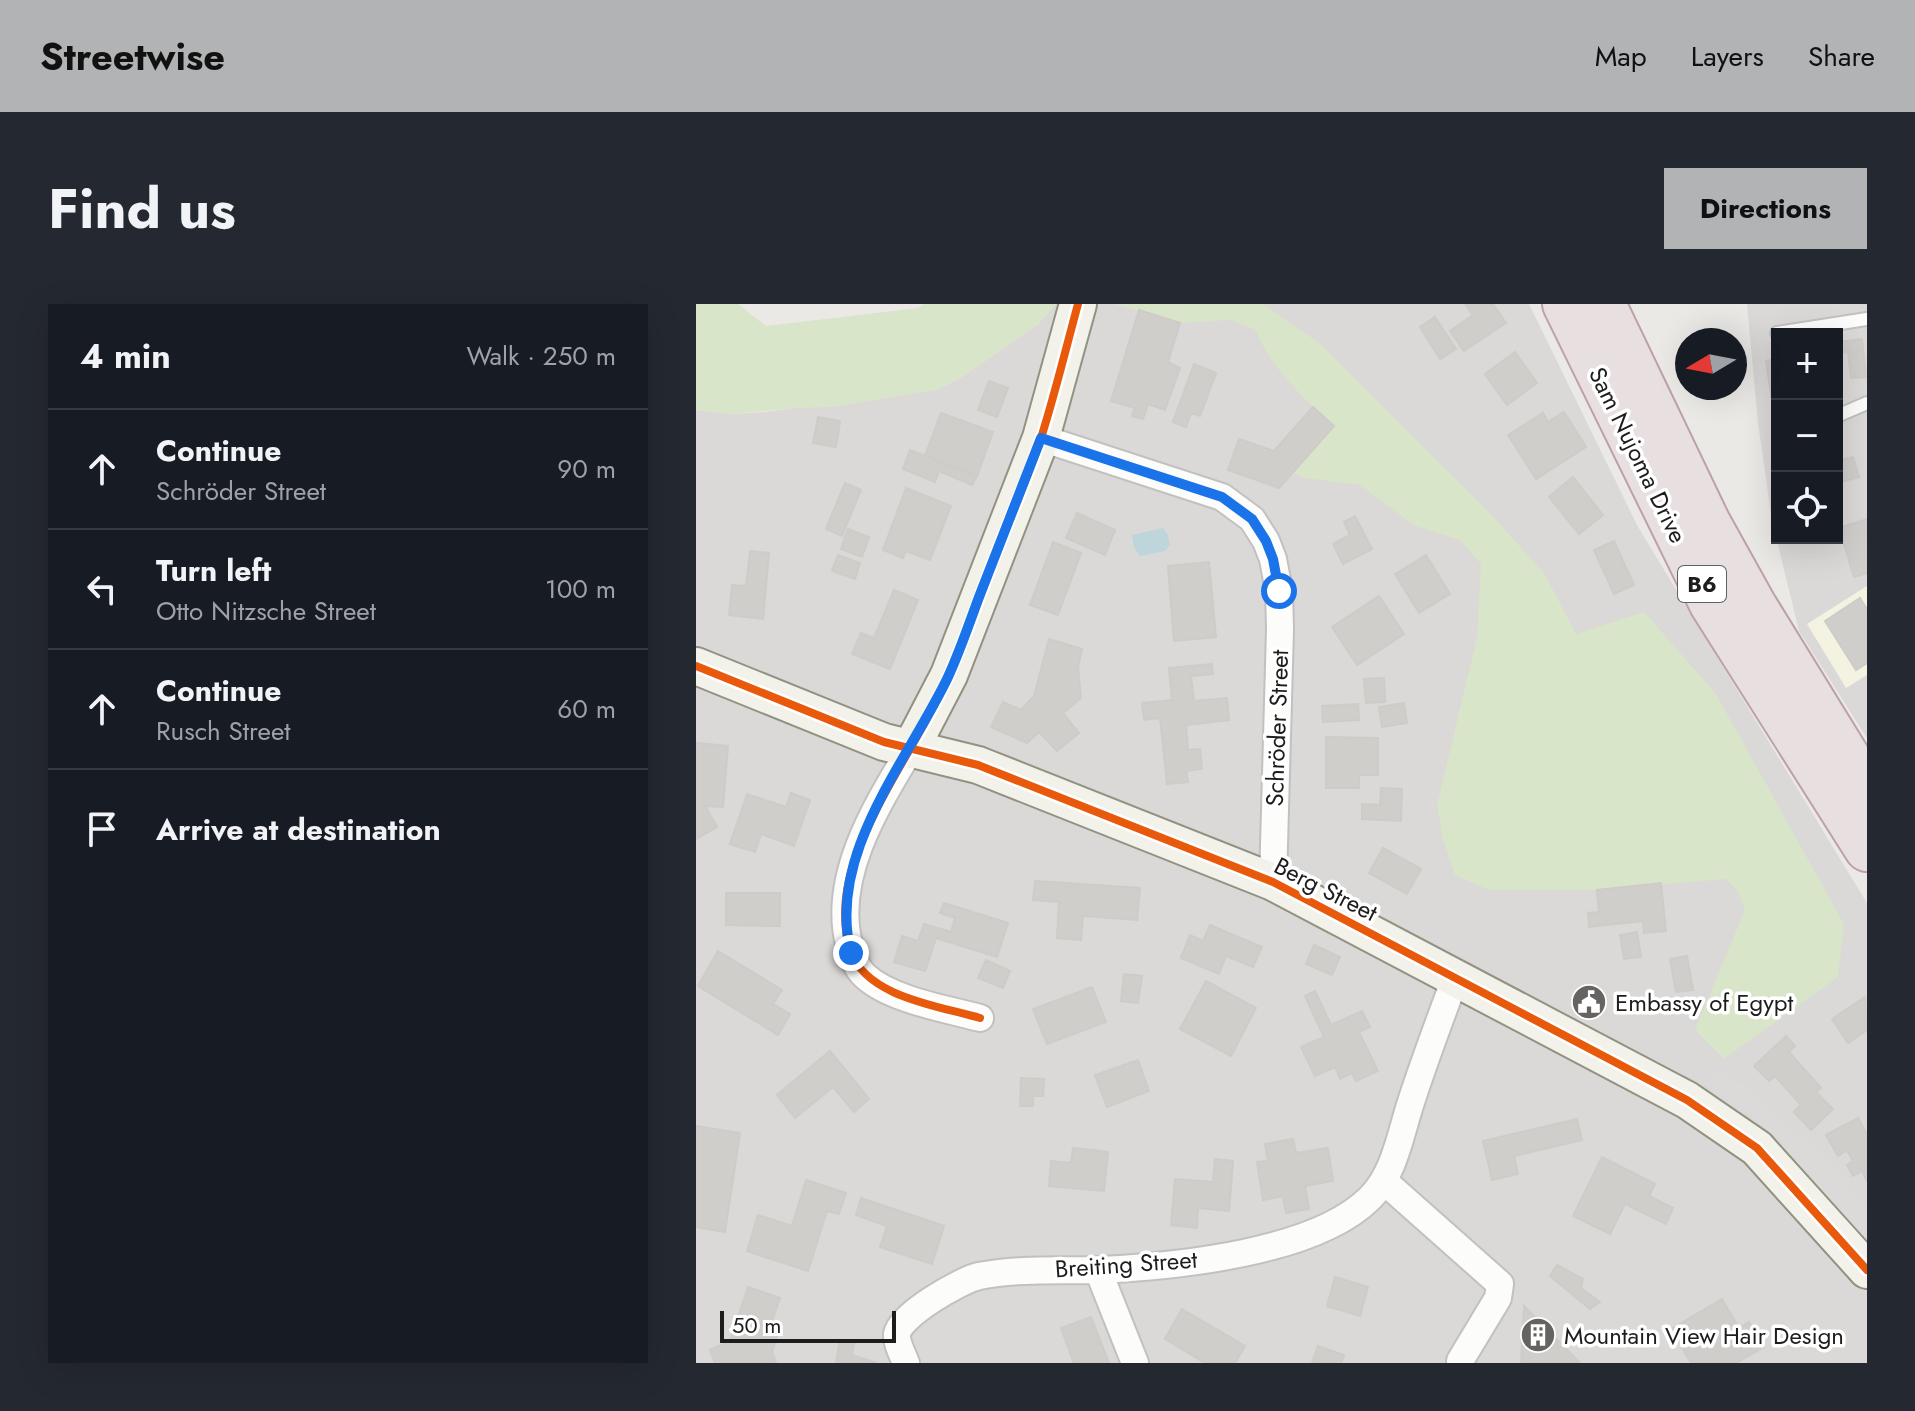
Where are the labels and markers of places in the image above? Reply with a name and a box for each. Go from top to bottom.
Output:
public building icon: Embassy of Egypt [1570,983,1608,1021]
place label: Embassy of Egypt [1615,985,1793,1020]
building icon: Mountain View Hair Design [1519,1316,1557,1354]
place label: Mountain View Hair Design [1564,1318,1844,1353]

